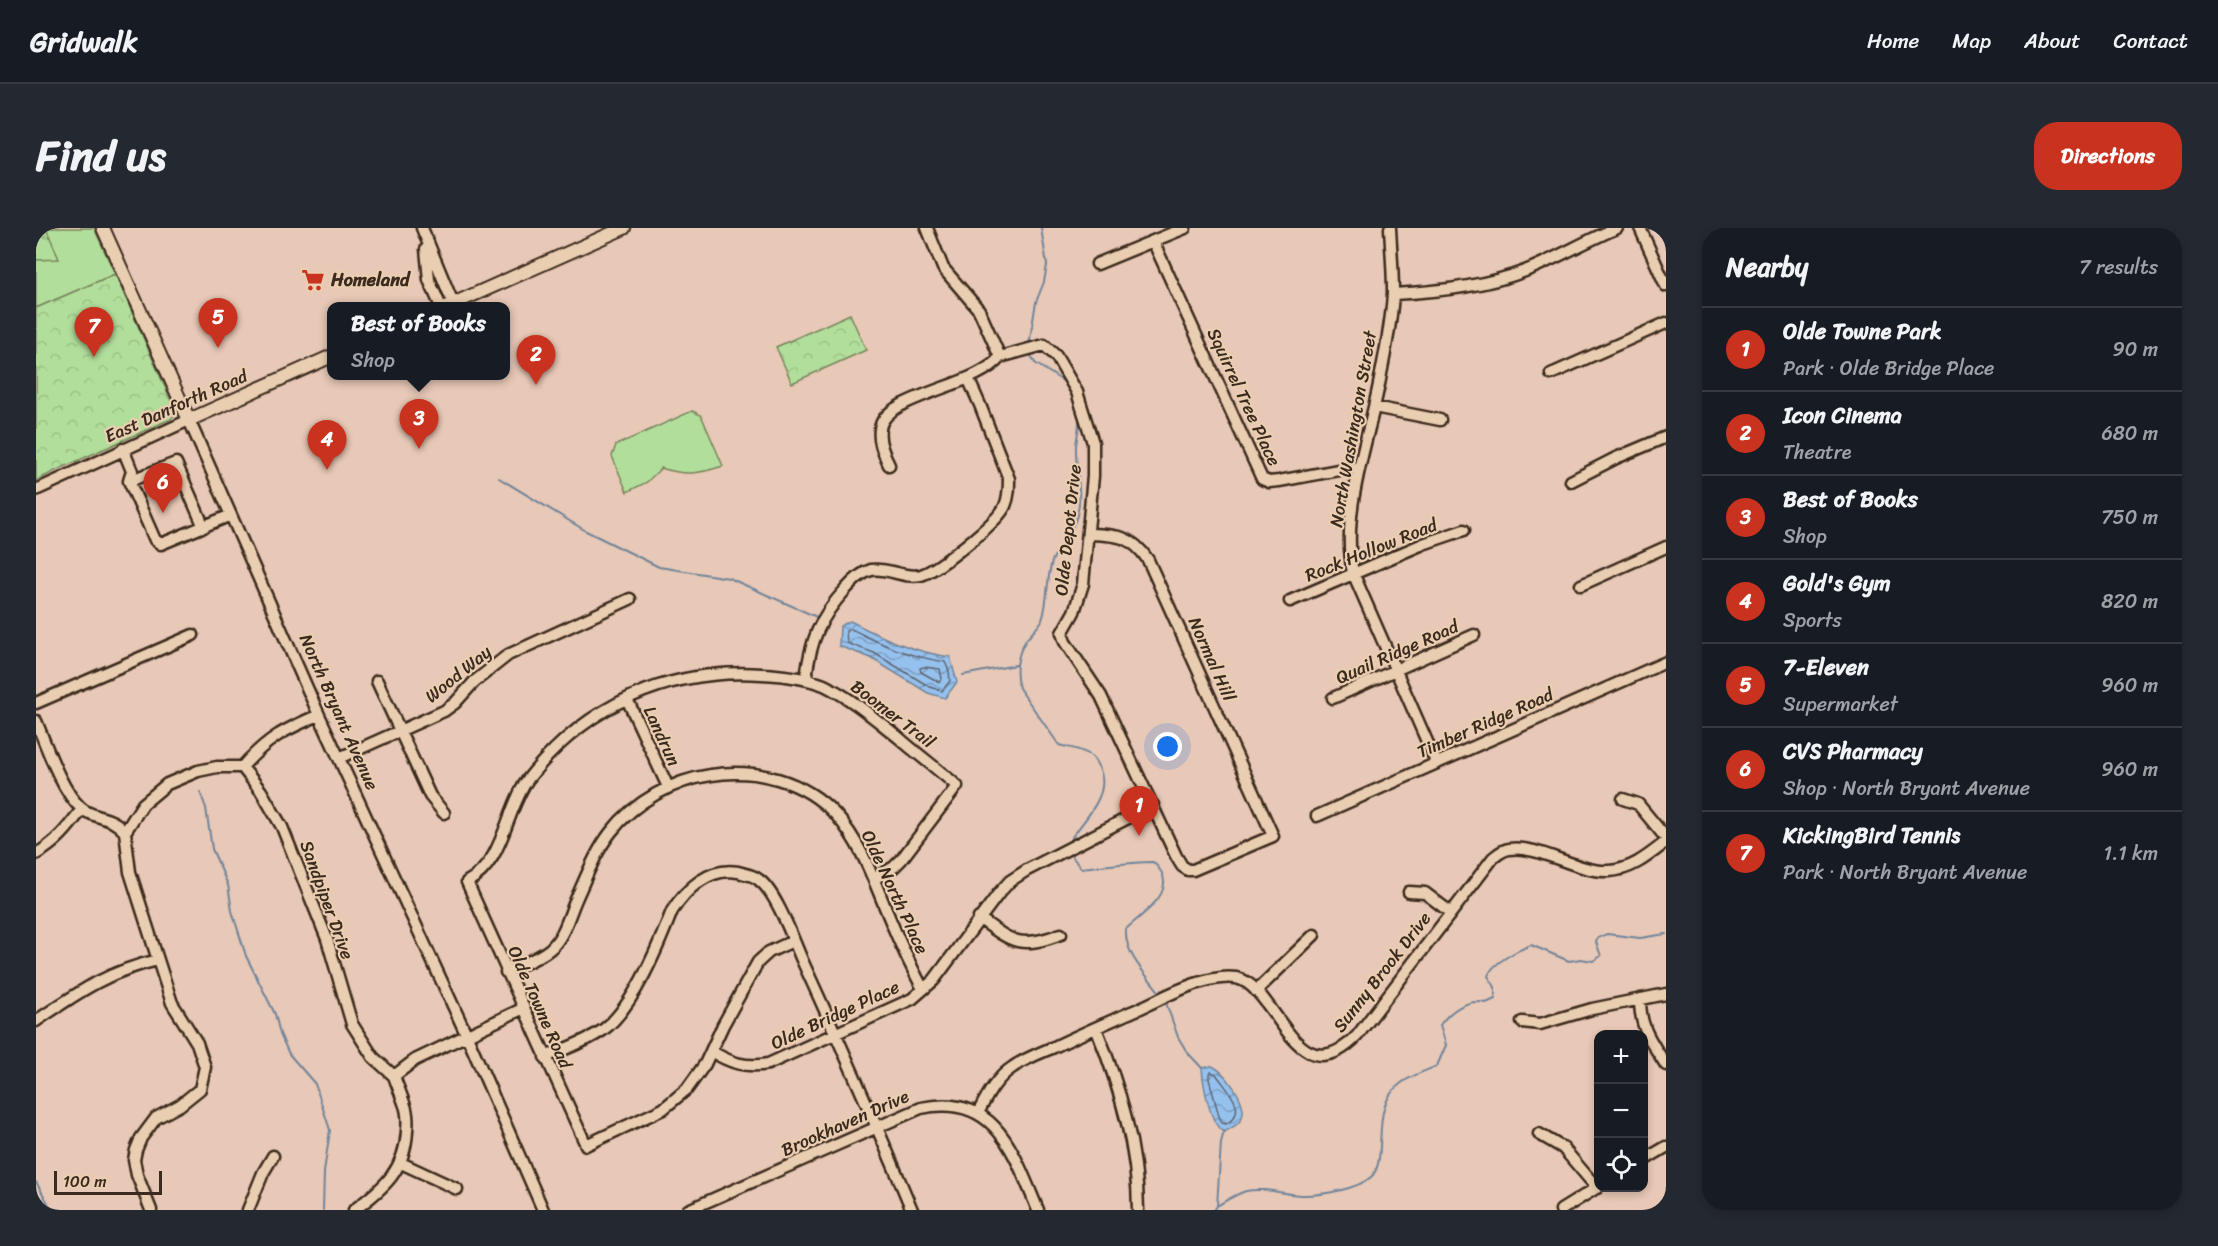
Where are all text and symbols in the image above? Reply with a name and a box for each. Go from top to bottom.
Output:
text: Gridwalk [30,17,138,66]
text: Home [1867,22,1919,60]
text: Map [1952,22,1991,60]
text: About [2024,22,2081,60]
text: Contact [2114,22,2188,60]
text: Find us [36,119,166,193]
button: Directions [2034,122,2182,190]
text: Nearby [1726,244,1808,290]
text: 7 results [2079,250,2158,285]
place label: Homeland [330,264,411,296]
supermarket icon: Homeland [300,267,326,293]
pin: 5 [198,298,237,348]
popup [327,302,510,380]
text: Best of Books [351,304,486,343]
pin: 7 [74,308,114,357]
text: Olde Towne Park [1783,312,1942,351]
street label: Squirrel Tree Place [1198,322,1290,472]
street label: North Washington Street [1320,328,1386,530]
text: 1 [1741,332,1750,367]
text: 90 m [2113,332,2158,367]
pin: 2 [516,336,556,385]
text: Shop [351,343,395,378]
text: Park · Olde Bridge Place [1783,351,1994,386]
street label: East Danforth Road [99,360,254,452]
text: Icon Cinema [1783,396,1902,435]
pin: 3 [400,400,439,449]
text: 2 [1740,416,1751,451]
text: 680 m [2101,416,2158,451]
pin: 4 [308,420,346,470]
text: Theatre [1783,435,1852,470]
street label: Olde Depot Drive [1045,463,1091,597]
pin: 6 [144,464,182,513]
text: Best of Books [1783,480,1918,519]
text: 3 [1740,500,1751,535]
text: 750 m [2101,500,2158,535]
street label: Rock Hollow Road [1300,508,1443,591]
text: Shop [1783,519,1827,554]
text: Gold's Gym [1783,564,1891,603]
text: 4 [1739,584,1752,619]
text: 820 m [2101,584,2158,619]
text: Sports [1783,603,1842,638]
street label: Quail Ridge Road [1330,610,1465,693]
street label: Normal Hill [1179,612,1245,707]
street label: North Bryant Avenue [290,628,388,796]
street label: Wood Way [417,636,499,711]
text: 7-Eleven [1783,648,1869,687]
text: 5 [1739,668,1752,703]
text: 960 m [2101,668,2158,703]
street label: Boomer Trail [844,671,943,757]
street label: Timber Ridge Road [1411,678,1560,767]
text: Supermarket [1783,687,1898,722]
street label: Landrun [634,701,690,772]
your location [1153,732,1182,761]
text: CVS Pharmacy [1783,732,1923,771]
text: 6 [1740,752,1751,787]
text: 960 m [2101,752,2158,787]
text: Shop · North Bryant Avenue [1783,771,2030,806]
pin: 1 [1120,786,1158,836]
text: KickingBird Tennis [1783,816,1960,855]
street label: Olde North Place [852,824,938,960]
street label: Sandpiper Drive [291,836,363,964]
text: 7 [1740,836,1751,871]
text: 1.1 km [2104,836,2158,871]
text: Park · North Bryant Avenue [1783,855,2027,890]
street label: Sunny Brook Drive [1324,904,1440,1040]
street label: Olde Towne Road [499,940,582,1075]
street label: Olde Bridge Place [765,971,905,1059]
map controls [1594,1030,1648,1192]
button: + [1594,1030,1648,1084]
street label: Brookhaven Drive [776,1080,914,1166]
button: − [1594,1084,1648,1138]
button: locate [1594,1138,1648,1192]
text: 100 m [63,1167,107,1196]
scale bar [54,1168,162,1196]

